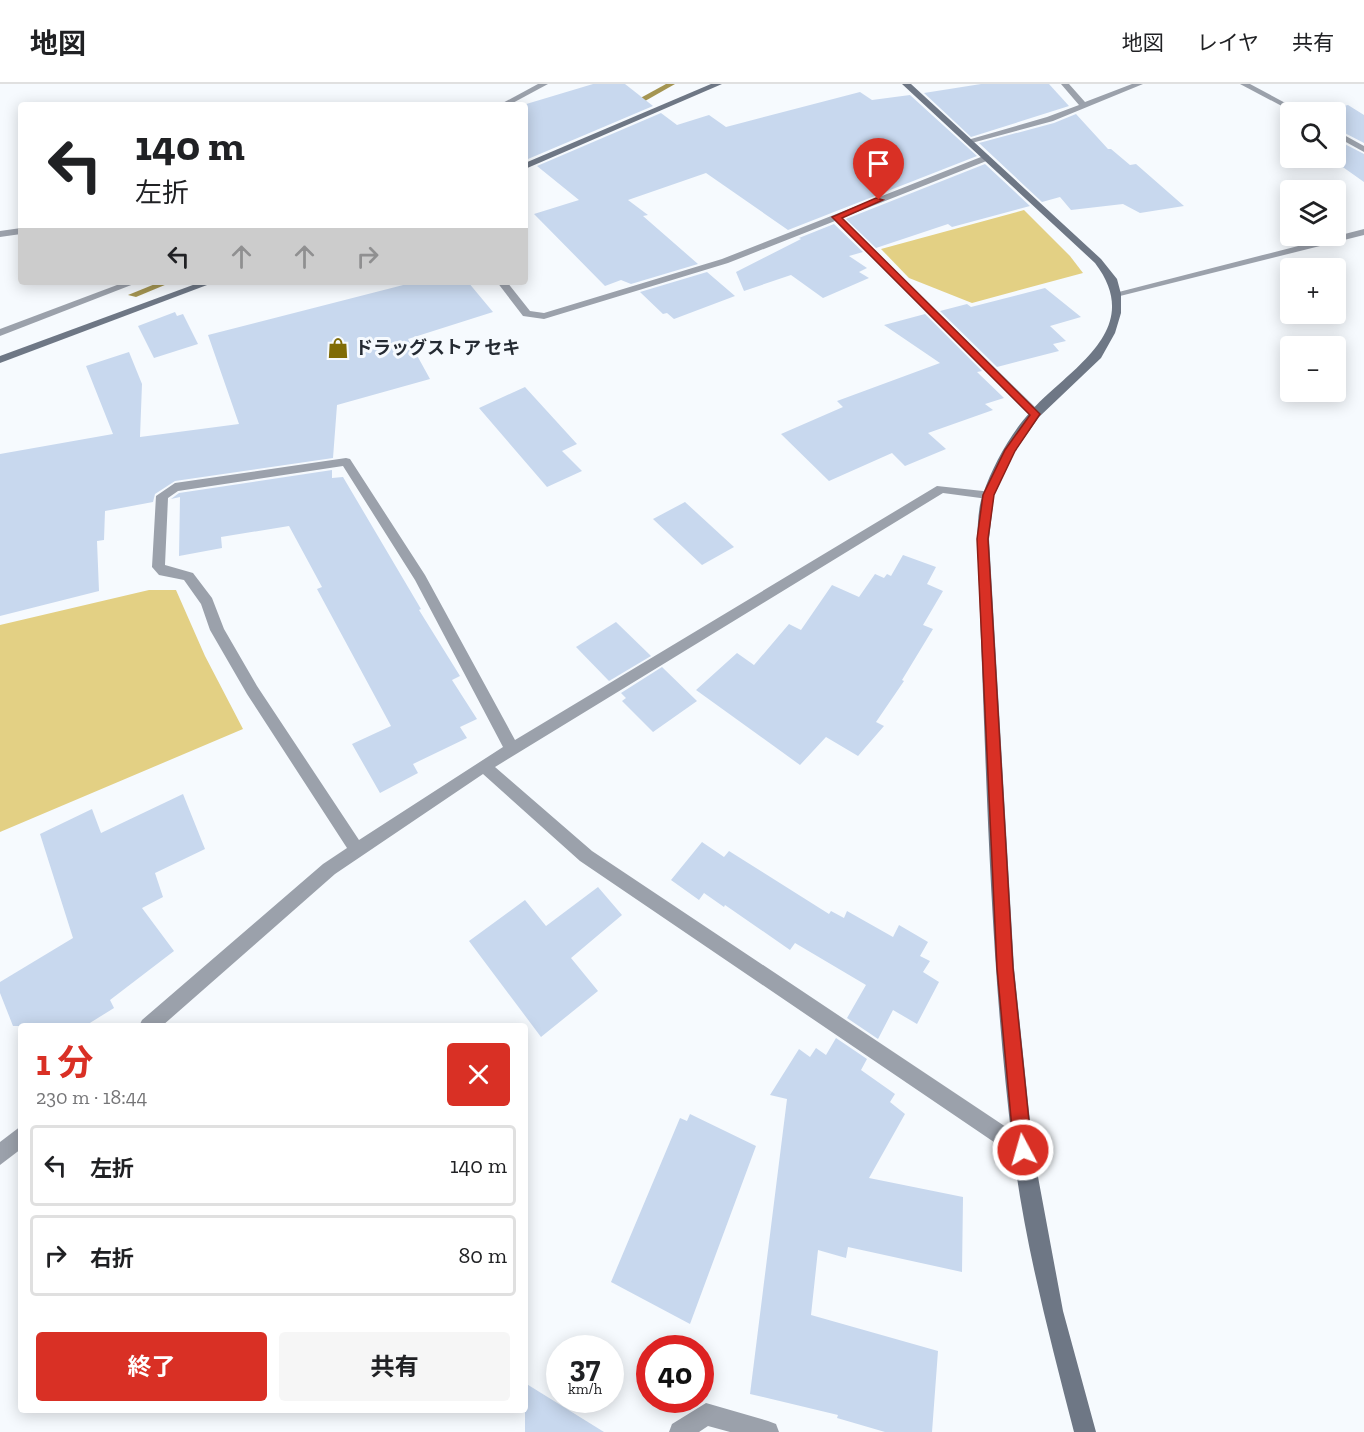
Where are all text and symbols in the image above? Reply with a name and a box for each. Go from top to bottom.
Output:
text: 地図 [30,27,86,60]
text: 地図 [1122,30,1164,55]
text: レイヤ [1197,30,1259,55]
text: 共有 [1292,30,1334,55]
map controls [1280,102,1346,402]
button: search [1280,102,1346,168]
text: 140 m [135,120,245,171]
icon: left [36,126,114,204]
pin [853,138,904,200]
icon: arrive [862,147,895,180]
text: 左折 [135,177,189,209]
button: layers [1280,180,1346,246]
icon: left [162,240,195,273]
icon: ahead [225,240,258,273]
icon: ahead [288,240,321,273]
icon: right [351,240,384,273]
button: + [1280,258,1346,324]
shop icon: ドラッグストア セキ [326,336,350,360]
button: − [1280,336,1346,402]
place label: ドラッグストア セキ [355,337,520,359]
text: 1 分 [36,1041,93,1084]
button: close [447,1043,510,1106]
text: 230 m · 18:44 [36,1085,147,1109]
position arrow [991,1118,1055,1182]
icon: left [39,1149,72,1182]
text: 140 m [450,1152,507,1179]
text: 左折 [90,1155,134,1182]
icon: right [39,1239,72,1272]
text: 80 m [459,1242,507,1269]
text: 右折 [90,1245,134,1272]
button: 終了 [36,1332,267,1401]
button: 共有 [279,1332,510,1401]
speed limit sign: 40 [636,1335,714,1413]
text: 37 [570,1349,600,1385]
text: km/h [568,1380,602,1398]

